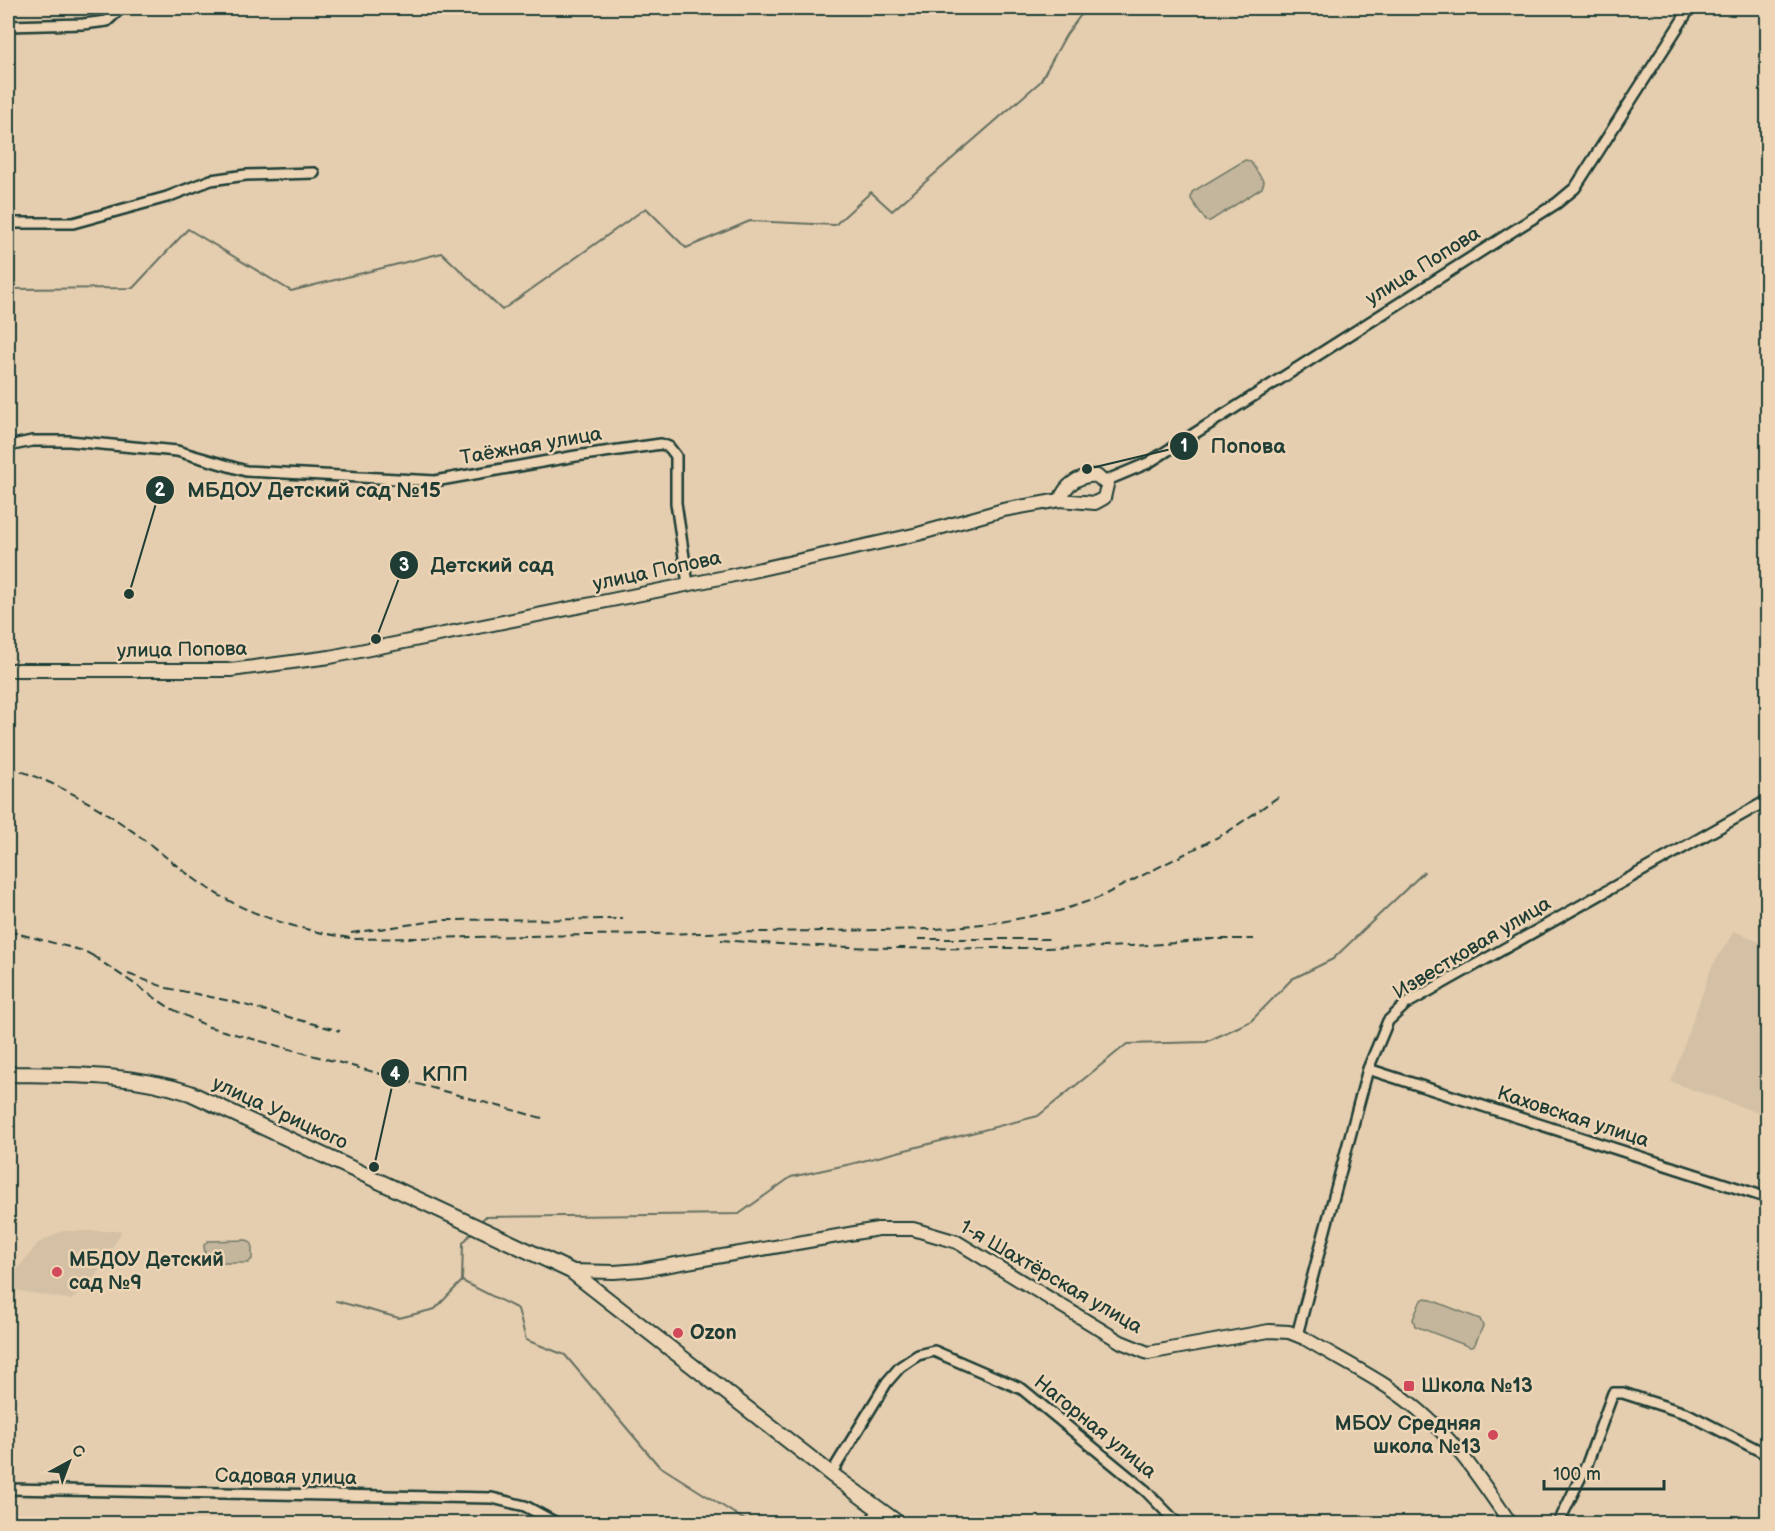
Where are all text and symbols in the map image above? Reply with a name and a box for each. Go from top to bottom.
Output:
street label: улица Попова [1361,221,1485,311]
street label: Таёжная улица [458,422,604,470]
callout: Попова [1169,426,1298,465]
text: Попова [1211,434,1286,459]
text: 1 [1180,436,1188,457]
callout: МБДОУ Детский сад №15 [145,470,453,509]
text: МБДОУ Детский сад №15 [187,478,441,503]
text: 2 [155,480,166,501]
callout: Детский сад [389,546,566,585]
street label: улица Попова [591,546,723,596]
text: Детский сад [431,553,554,578]
text: 3 [399,555,409,576]
street label: улица Попова [117,637,248,663]
street label: Известковая улица [1389,891,1555,1005]
callout: КПП [380,1054,480,1093]
text: КПП [422,1062,468,1087]
text: 4 [390,1064,401,1085]
street label: улица Урицкого [209,1071,351,1155]
street label: Каховская улица [1494,1081,1652,1153]
street label: 1-я Шахтёрская улица [955,1215,1147,1339]
place label: МБДОУ Детский сад №9 [69,1248,224,1295]
marker: МБДОУ Детский сад №9 [50,1265,64,1279]
place label: Ozon [690,1321,737,1345]
marker: Ozon [671,1326,685,1340]
street label: Нагорная улица [1029,1370,1161,1484]
place label: Школа №13 [1421,1374,1533,1398]
marker: Школа №13 [1402,1379,1416,1393]
place label: МБОУ Средняя школа №13 [1335,1412,1481,1459]
marker: МБОУ Средняя школа №13 [1486,1428,1500,1442]
north arrow [39,1432,99,1492]
text: С [67,1441,88,1463]
scale bar [1544,1453,1664,1491]
street label: Садовая улица [215,1464,357,1490]
text: 100 m [1553,1464,1601,1485]

